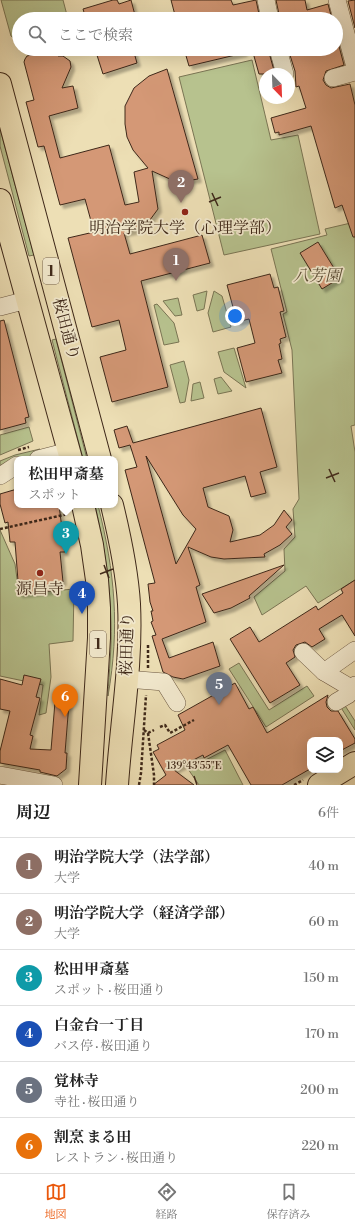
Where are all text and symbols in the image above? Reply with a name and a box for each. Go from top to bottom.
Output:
search box [12,12,343,56]
icon: search [26,23,48,45]
text: ここで検索 [58,26,133,45]
north arrow [259,68,295,104]
pin: 2 [168,170,194,203]
marker: 明治学院大学（心理学部） [180,207,190,217]
place label: 明治学院大学（心理学部） [89,218,281,238]
pin: 1 [163,248,189,281]
road number: 1 [43,258,59,284]
park label: 八芳園 [293,266,344,286]
street label: 桜田通り [48,295,84,363]
your location [225,306,245,326]
popup [14,456,118,508]
text: 松田甲斎墓 [28,465,104,484]
text: スポット [28,487,81,503]
pin: 3 [53,521,79,554]
marker: 源昌寺 [35,568,45,578]
place label: 源昌寺 [16,579,64,599]
pin: 4 [69,581,95,614]
street label: 桜田通り [116,612,138,676]
road number: 1 [90,631,106,657]
pin: 5 [206,672,232,705]
pin: 6 [52,684,78,717]
map controls [307,737,343,773]
button: layers [307,737,343,773]
text: 139°43'55"E [166,760,222,772]
text: 周辺 [16,802,50,824]
text: 6件 [318,805,339,821]
text: 明治学院大学（法学部） [54,848,219,867]
text: 1 [26,858,32,874]
text: 40 m [309,858,339,874]
text: 大学 [54,870,80,886]
text: 明治学院大学（経済学部） [54,904,234,923]
text: 2 [25,914,33,930]
text: 60 m [308,914,339,930]
text: 大学 [54,926,80,942]
text: 松田甲斎墓 [54,960,129,979]
text: 3 [25,970,33,986]
text: 150 m [304,970,339,986]
text: スポット · 桜田通り [54,982,166,998]
text: 白金台一丁目 [54,1016,144,1035]
text: 4 [25,1026,33,1042]
text: 170 m [305,1026,339,1042]
text: バス停 · 桜田通り [54,1038,153,1054]
text: 覚林寺 [54,1072,99,1091]
text: 5 [25,1082,33,1098]
text: 200 m [300,1082,339,1098]
text: 寺社 · 桜田通り [54,1094,140,1110]
text: 割烹 まる田 [54,1128,131,1147]
text: 6 [25,1138,33,1154]
text: 220 m [301,1138,339,1154]
text: レストラン · 桜田通り [54,1150,178,1166]
tab: 地図 [45,1181,67,1222]
tab: 経路 [156,1181,178,1222]
tab: 保存済み [267,1181,311,1222]

